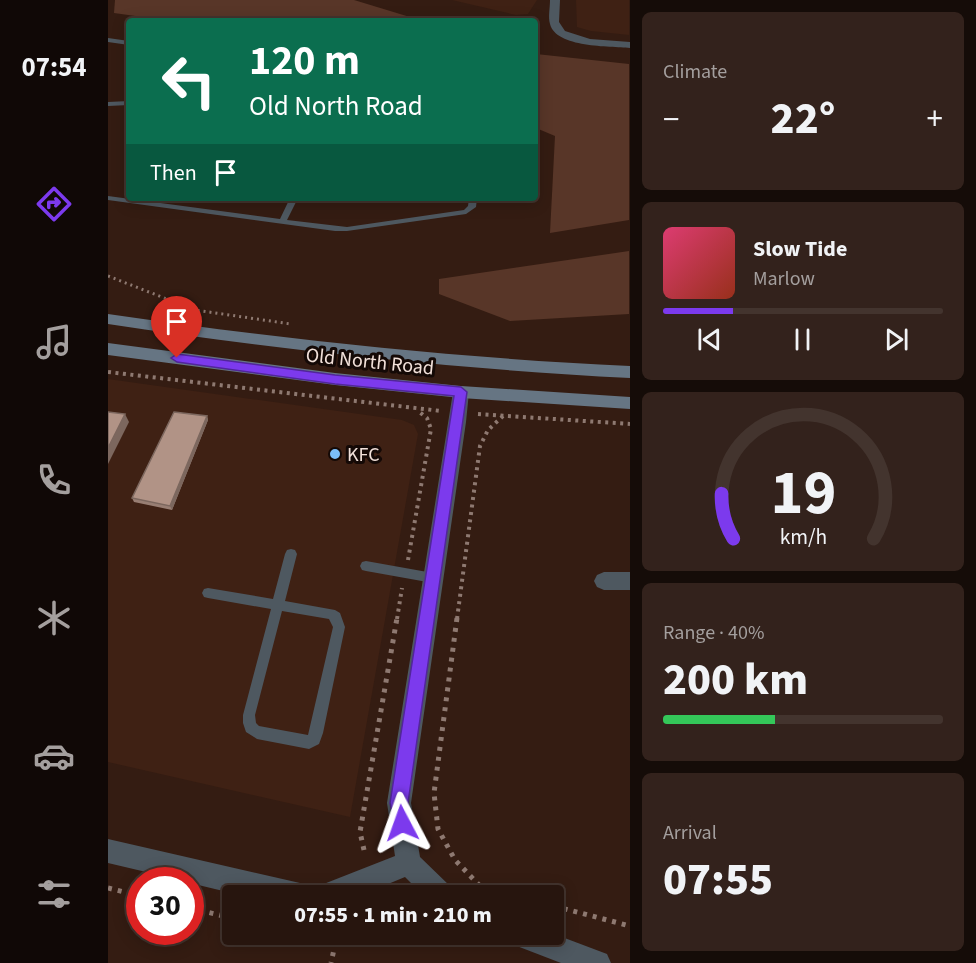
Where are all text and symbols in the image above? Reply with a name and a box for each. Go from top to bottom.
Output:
text: 120 m [249,31,360,91]
icon: left [150,42,228,120]
text: 07:54 [21,48,87,87]
text: Climate [663,58,727,86]
text: Old North Road [249,87,423,126]
text: 22° [771,87,835,151]
text: − [663,96,679,143]
text: + [927,96,943,143]
icon: arrive [209,156,242,189]
text: Then [150,157,197,189]
icon: directions [33,183,75,225]
text: Slow Tide [753,233,847,265]
text: Marlow [753,265,815,293]
pin [151,296,202,358]
icon: arrive [160,305,193,338]
icon: music [33,321,75,363]
icon: previous [693,323,726,356]
icon: pause [786,323,819,356]
icon: next [880,323,913,356]
street label: Old North Road [304,341,435,383]
place label: KFC [347,441,380,469]
marker: KFC [328,447,342,461]
text: 19 [770,449,836,538]
icon: phone [33,459,75,501]
text: km/h [779,522,827,553]
icon: climate [33,597,75,639]
text: Range · 40% [663,619,764,647]
text: 200 km [663,648,808,712]
icon: car [33,735,75,777]
position arrow [370,791,434,855]
text: Arrival [663,819,717,847]
text: 07:55 [663,848,773,912]
speed limit sign: 30 [126,867,204,945]
icon: filters [33,873,75,915]
text: 07:55 · 1 min · 210 m [294,899,492,931]

